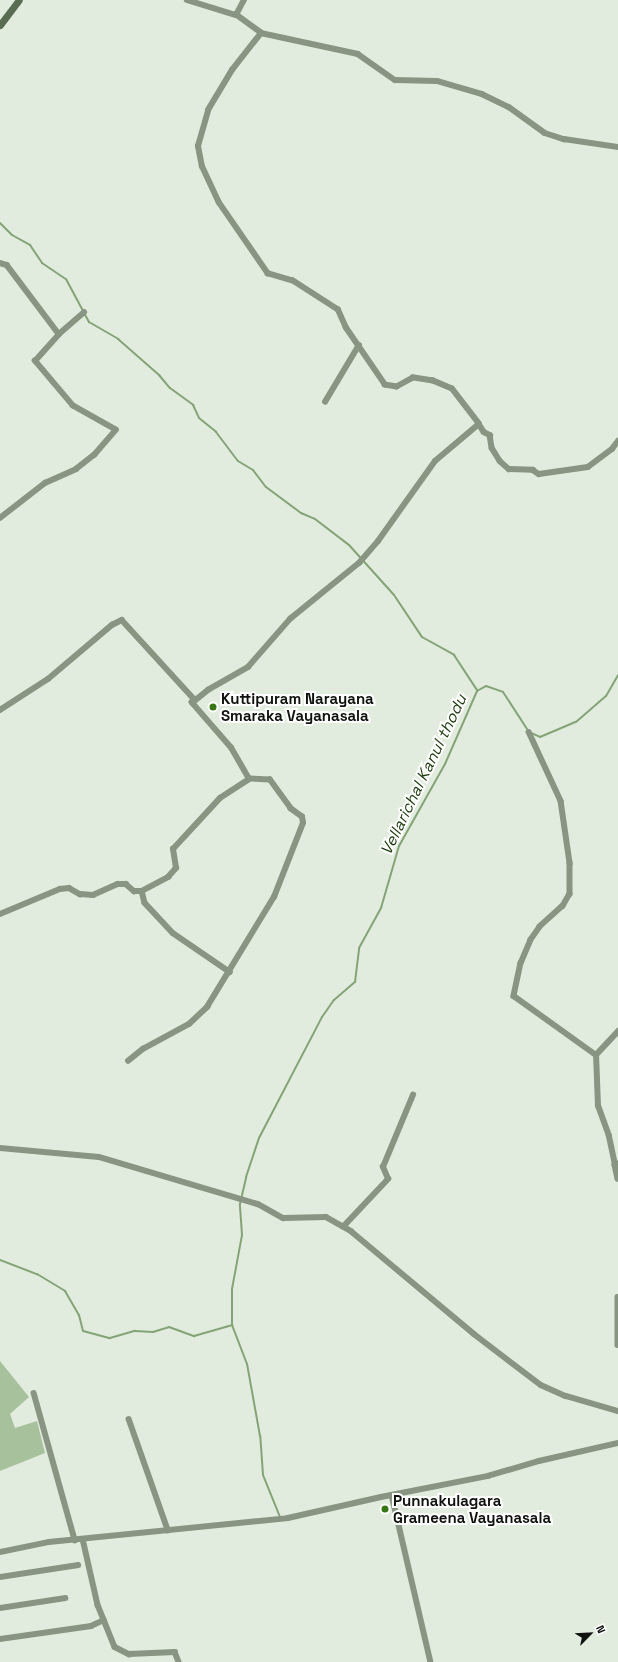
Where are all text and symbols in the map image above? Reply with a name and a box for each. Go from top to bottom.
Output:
place label: Kuttipuram Narayana Smaraka Vayanasala [221,689,374,724]
water label: Vellarichal Kanul thodu [377,692,471,858]
marker: Kuttipuram Narayana Smaraka Vayanasala [208,702,218,712]
place label: Punnakulagara Grameena Vayanasala [393,1491,551,1526]
marker: Punnakulagara Grameena Vayanasala [380,1504,390,1514]
north arrow [570,1614,610,1654]
text: N [593,1623,609,1635]

